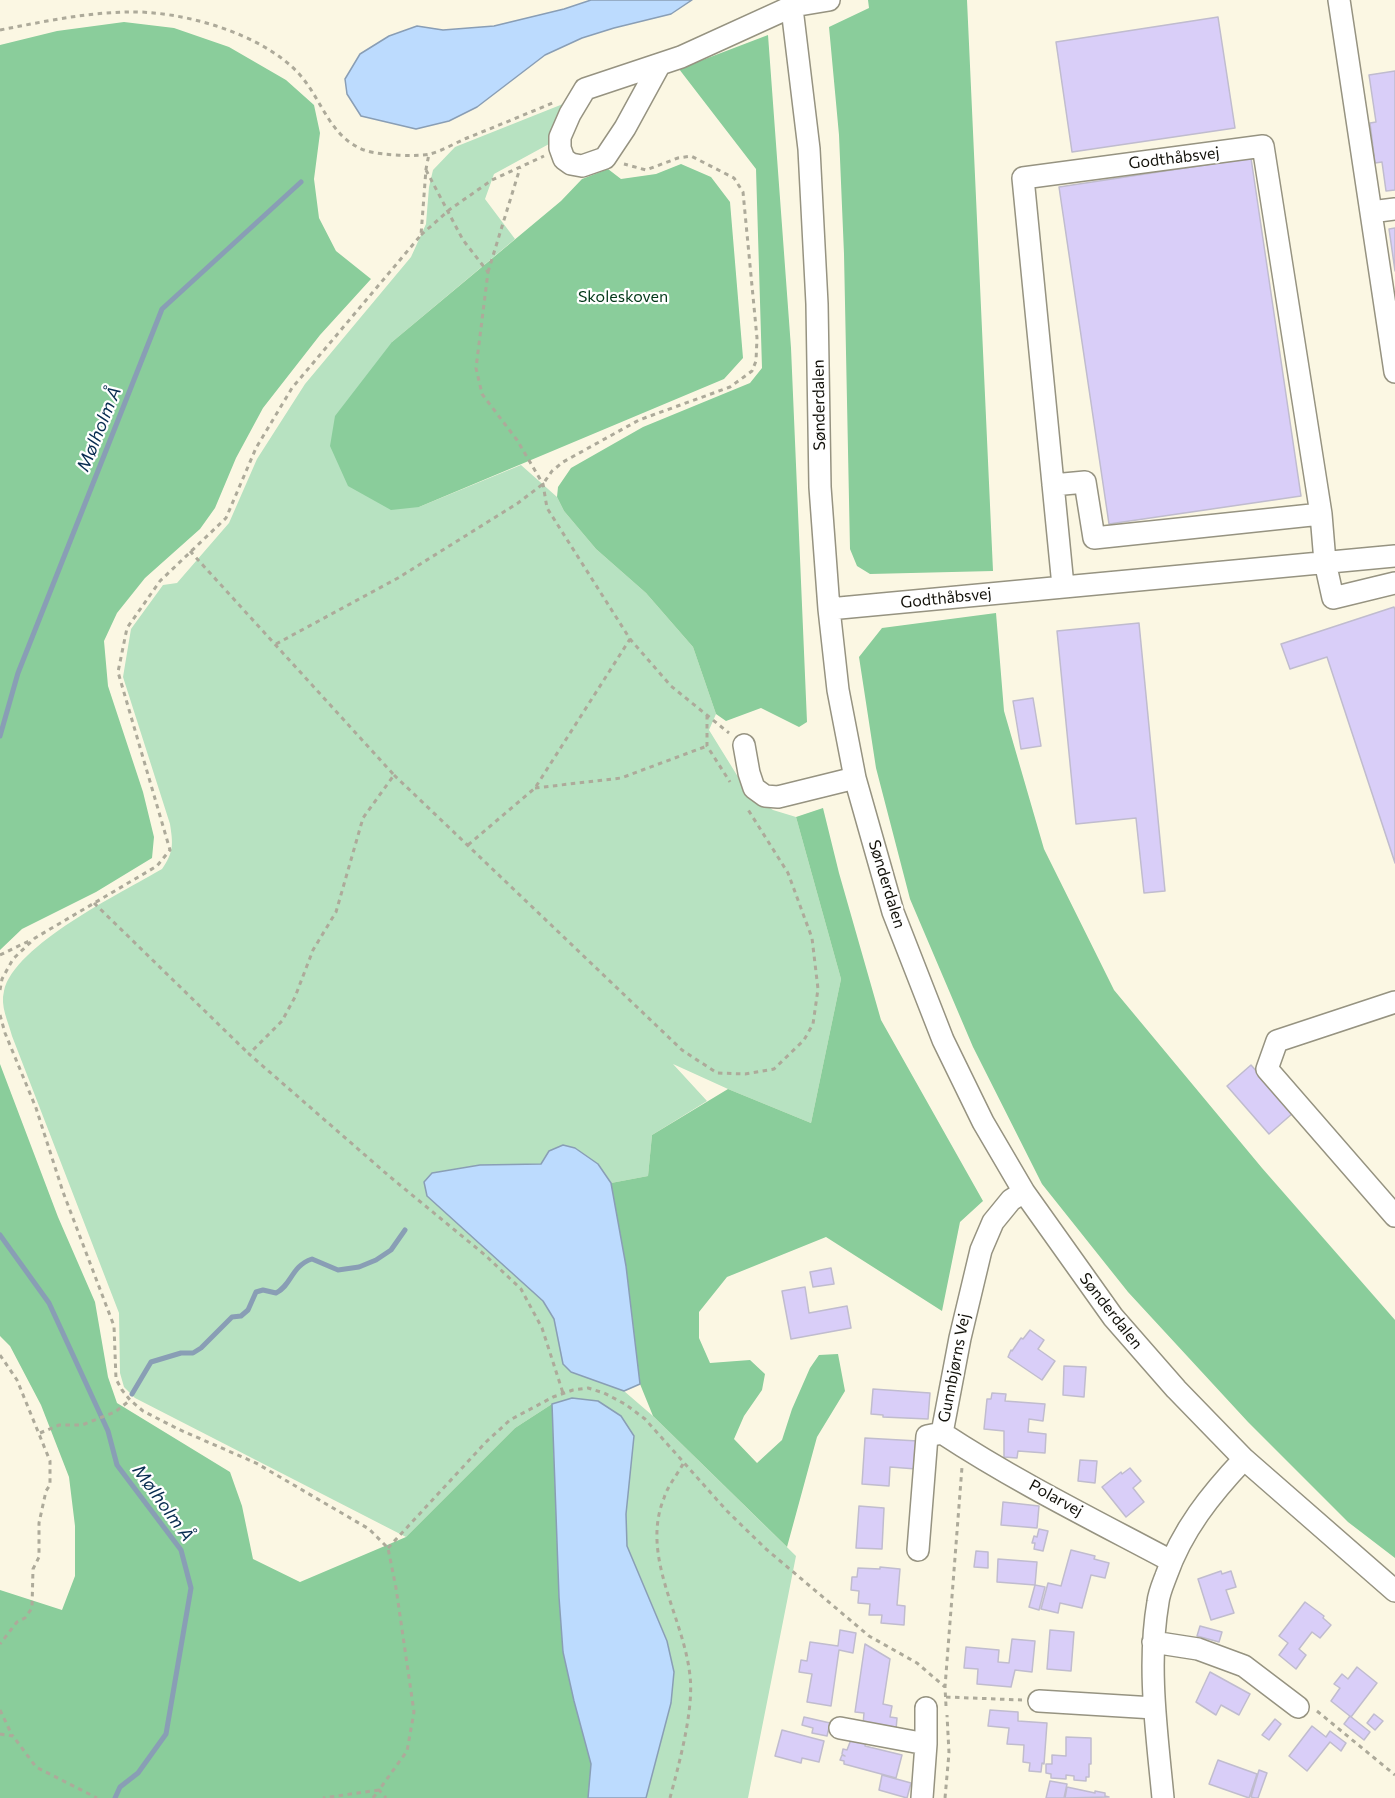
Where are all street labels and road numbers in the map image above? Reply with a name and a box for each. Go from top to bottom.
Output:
street label: Godthåbsvej [1127,143,1221,173]
street label: Sønderdalen [809,359,829,451]
street label: Godthåbsvej [900,584,992,612]
street label: Sønderdalen [864,838,910,930]
street label: Sønderdalen [1075,1269,1147,1353]
street label: Gunnbjørns Vej [934,1312,974,1424]
street label: Polarvej [1026,1475,1086,1521]

